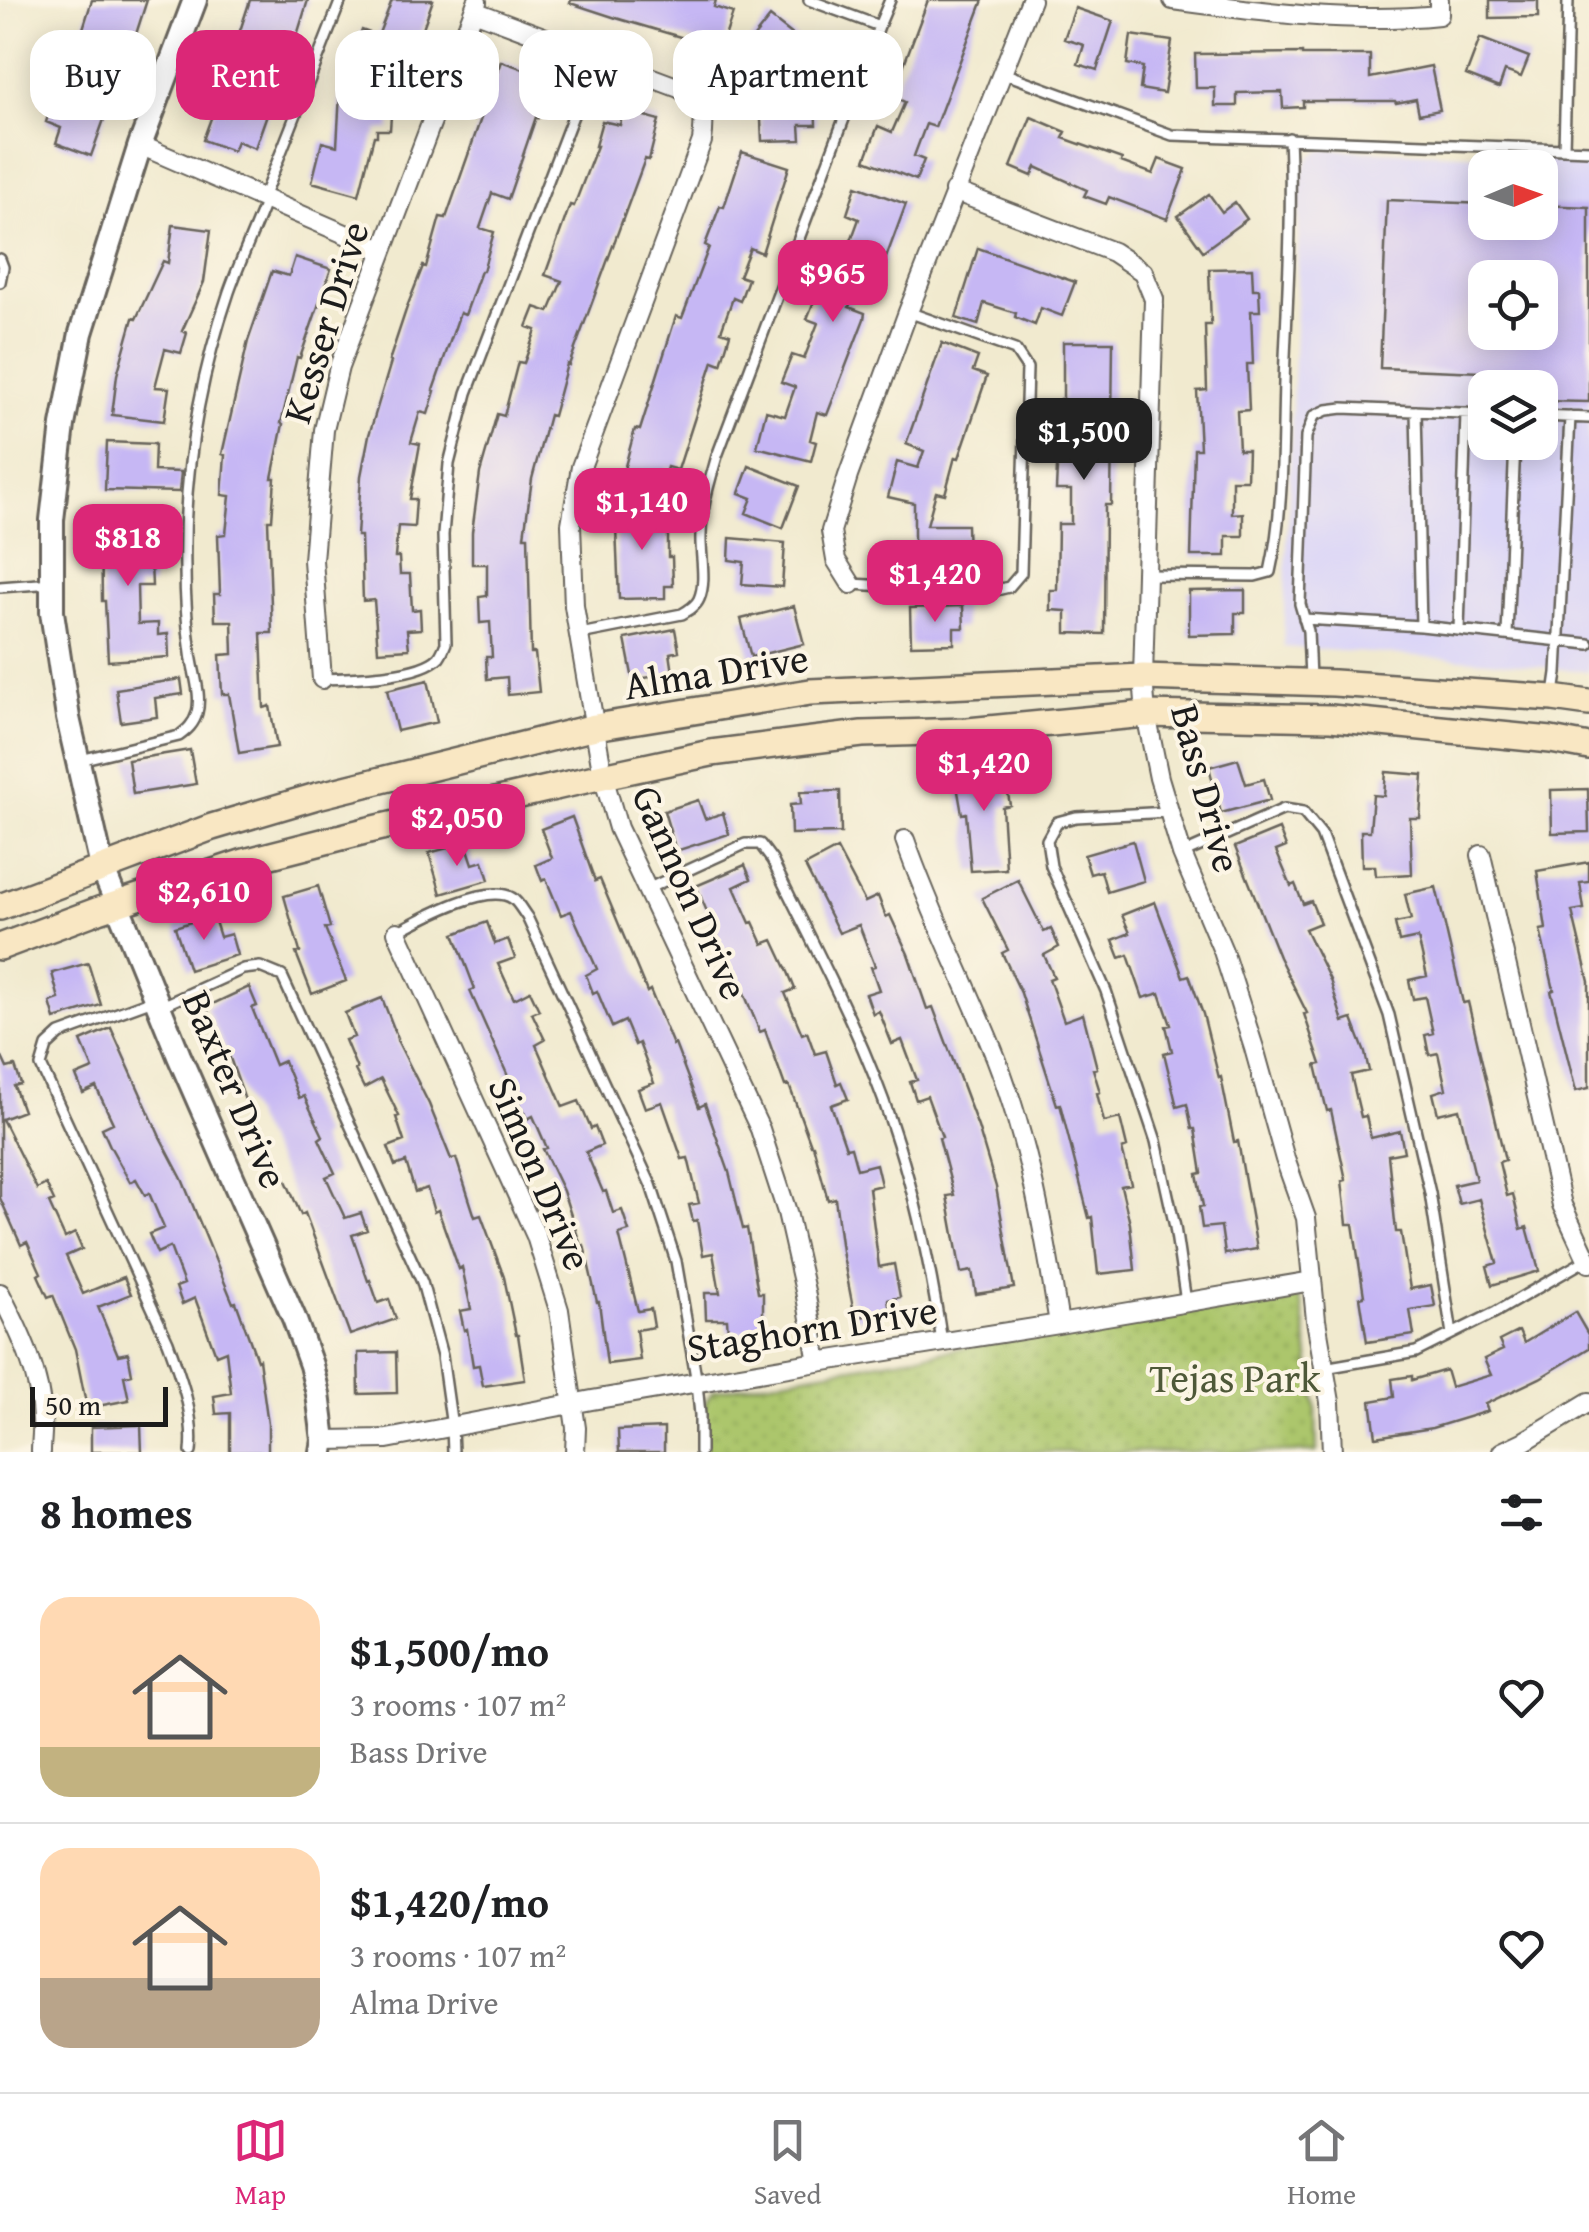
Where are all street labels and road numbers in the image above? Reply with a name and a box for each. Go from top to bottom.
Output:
street label: Kesser Drive [266,214,384,430]
street label: Alma Drive [620,627,812,715]
street label: Bass Drive [1156,697,1258,879]
street label: Gannon Drive [618,775,764,1009]
street label: Baxter Drive [168,981,304,1197]
street label: Simon Drive [474,1067,608,1279]
street label: Staghorn Drive [683,1279,941,1377]

